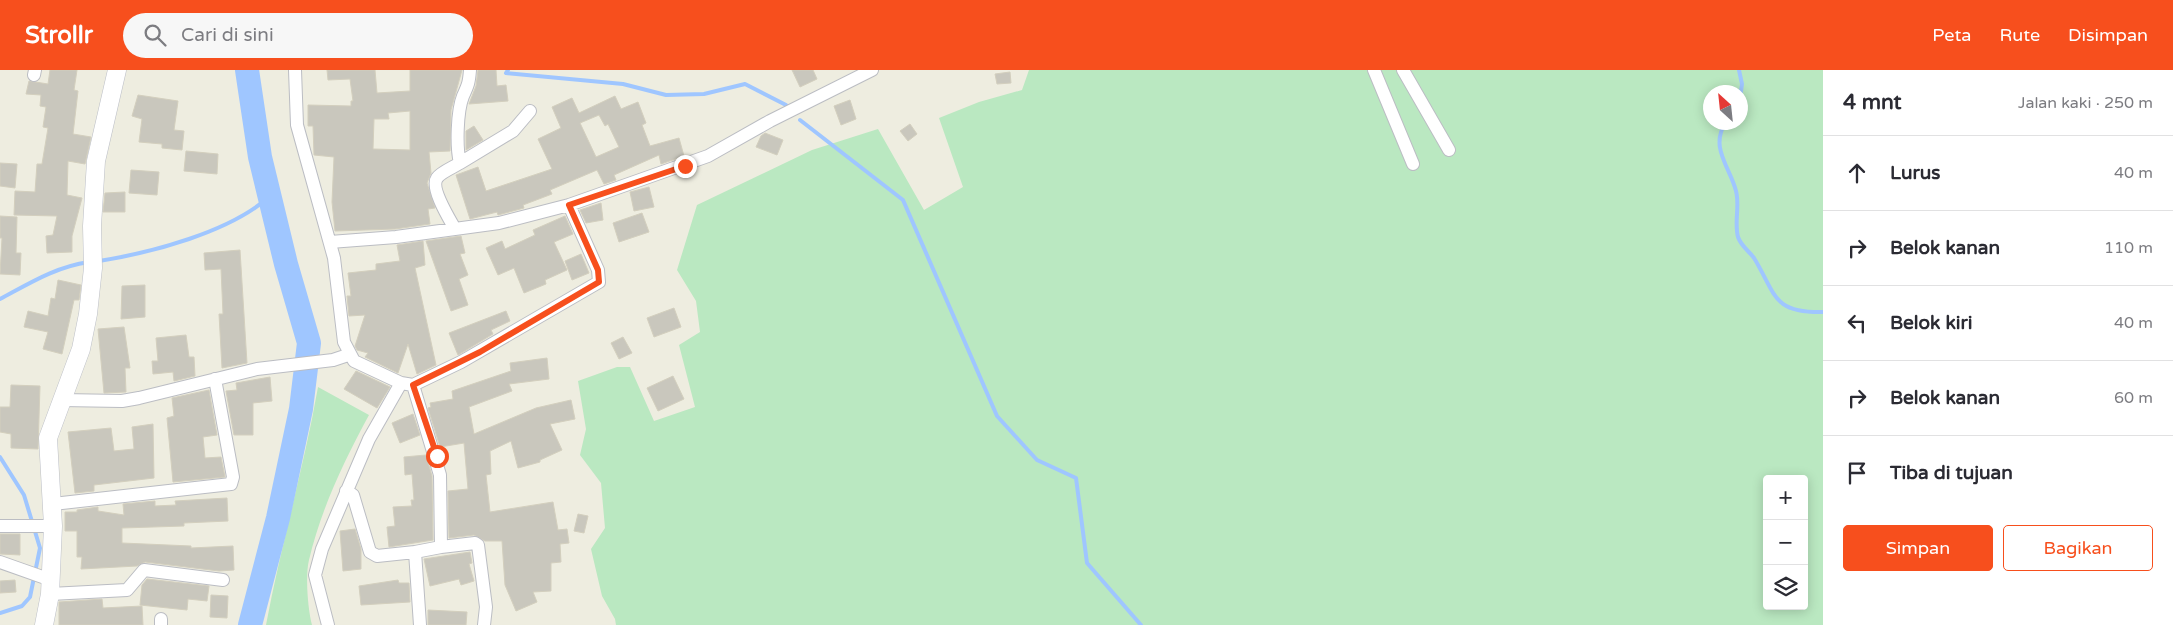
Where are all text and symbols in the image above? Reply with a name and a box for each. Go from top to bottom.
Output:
search box [123,13,473,58]
text: Strollr [25,21,93,50]
icon: search [141,21,169,49]
text: Cari di sini [181,24,274,46]
text: Peta [1932,24,1971,46]
text: Rute [1999,24,2040,46]
text: Disimpan [2068,24,2148,46]
north arrow [1703,85,1748,130]
text: 4 mnt [1843,90,1902,115]
text: Jalan kaki · 250 m [2018,93,2153,113]
route end [674,155,697,178]
icon: ahead [1843,159,1871,187]
text: Lurus [1890,162,1940,184]
text: 40 m [2114,163,2153,183]
icon: right [1843,234,1871,262]
text: Belok kanan [1890,237,2000,259]
text: 110 m [2104,238,2153,258]
icon: left [1843,309,1871,337]
text: Belok kiri [1890,312,1973,334]
text: 40 m [2114,313,2153,333]
icon: right [1843,384,1871,412]
text: Belok kanan [1890,387,2000,409]
text: 60 m [2114,388,2153,408]
route start [426,445,449,468]
icon: arrive [1843,459,1871,487]
text: Tiba di tujuan [1890,462,2013,484]
map controls [1763,475,1808,610]
button: + [1763,475,1808,520]
button: − [1763,520,1808,565]
button: Simpan [1843,525,1993,571]
button: Bagikan [2003,525,2153,571]
button: layers [1763,565,1808,610]

